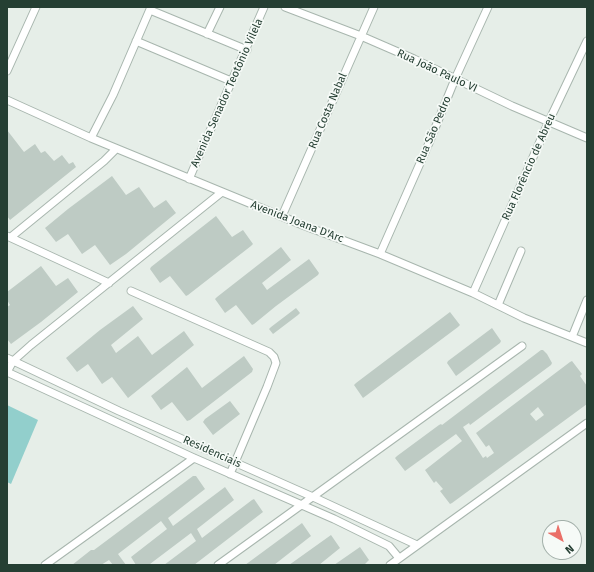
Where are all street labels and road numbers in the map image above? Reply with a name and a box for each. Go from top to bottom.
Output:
street label: Avenida Senador Teotônio Vilela [188,17,266,169]
street label: Rua João Paulo VI [395,47,479,95]
street label: Rua Costa Nabal [306,71,350,151]
street label: Rua São Pedro [414,94,454,166]
street label: Rua Florêncio de Abreu [499,112,559,222]
street label: Avenida Joana D'Arc [249,198,345,246]
street label: Residenciais [181,433,243,471]

